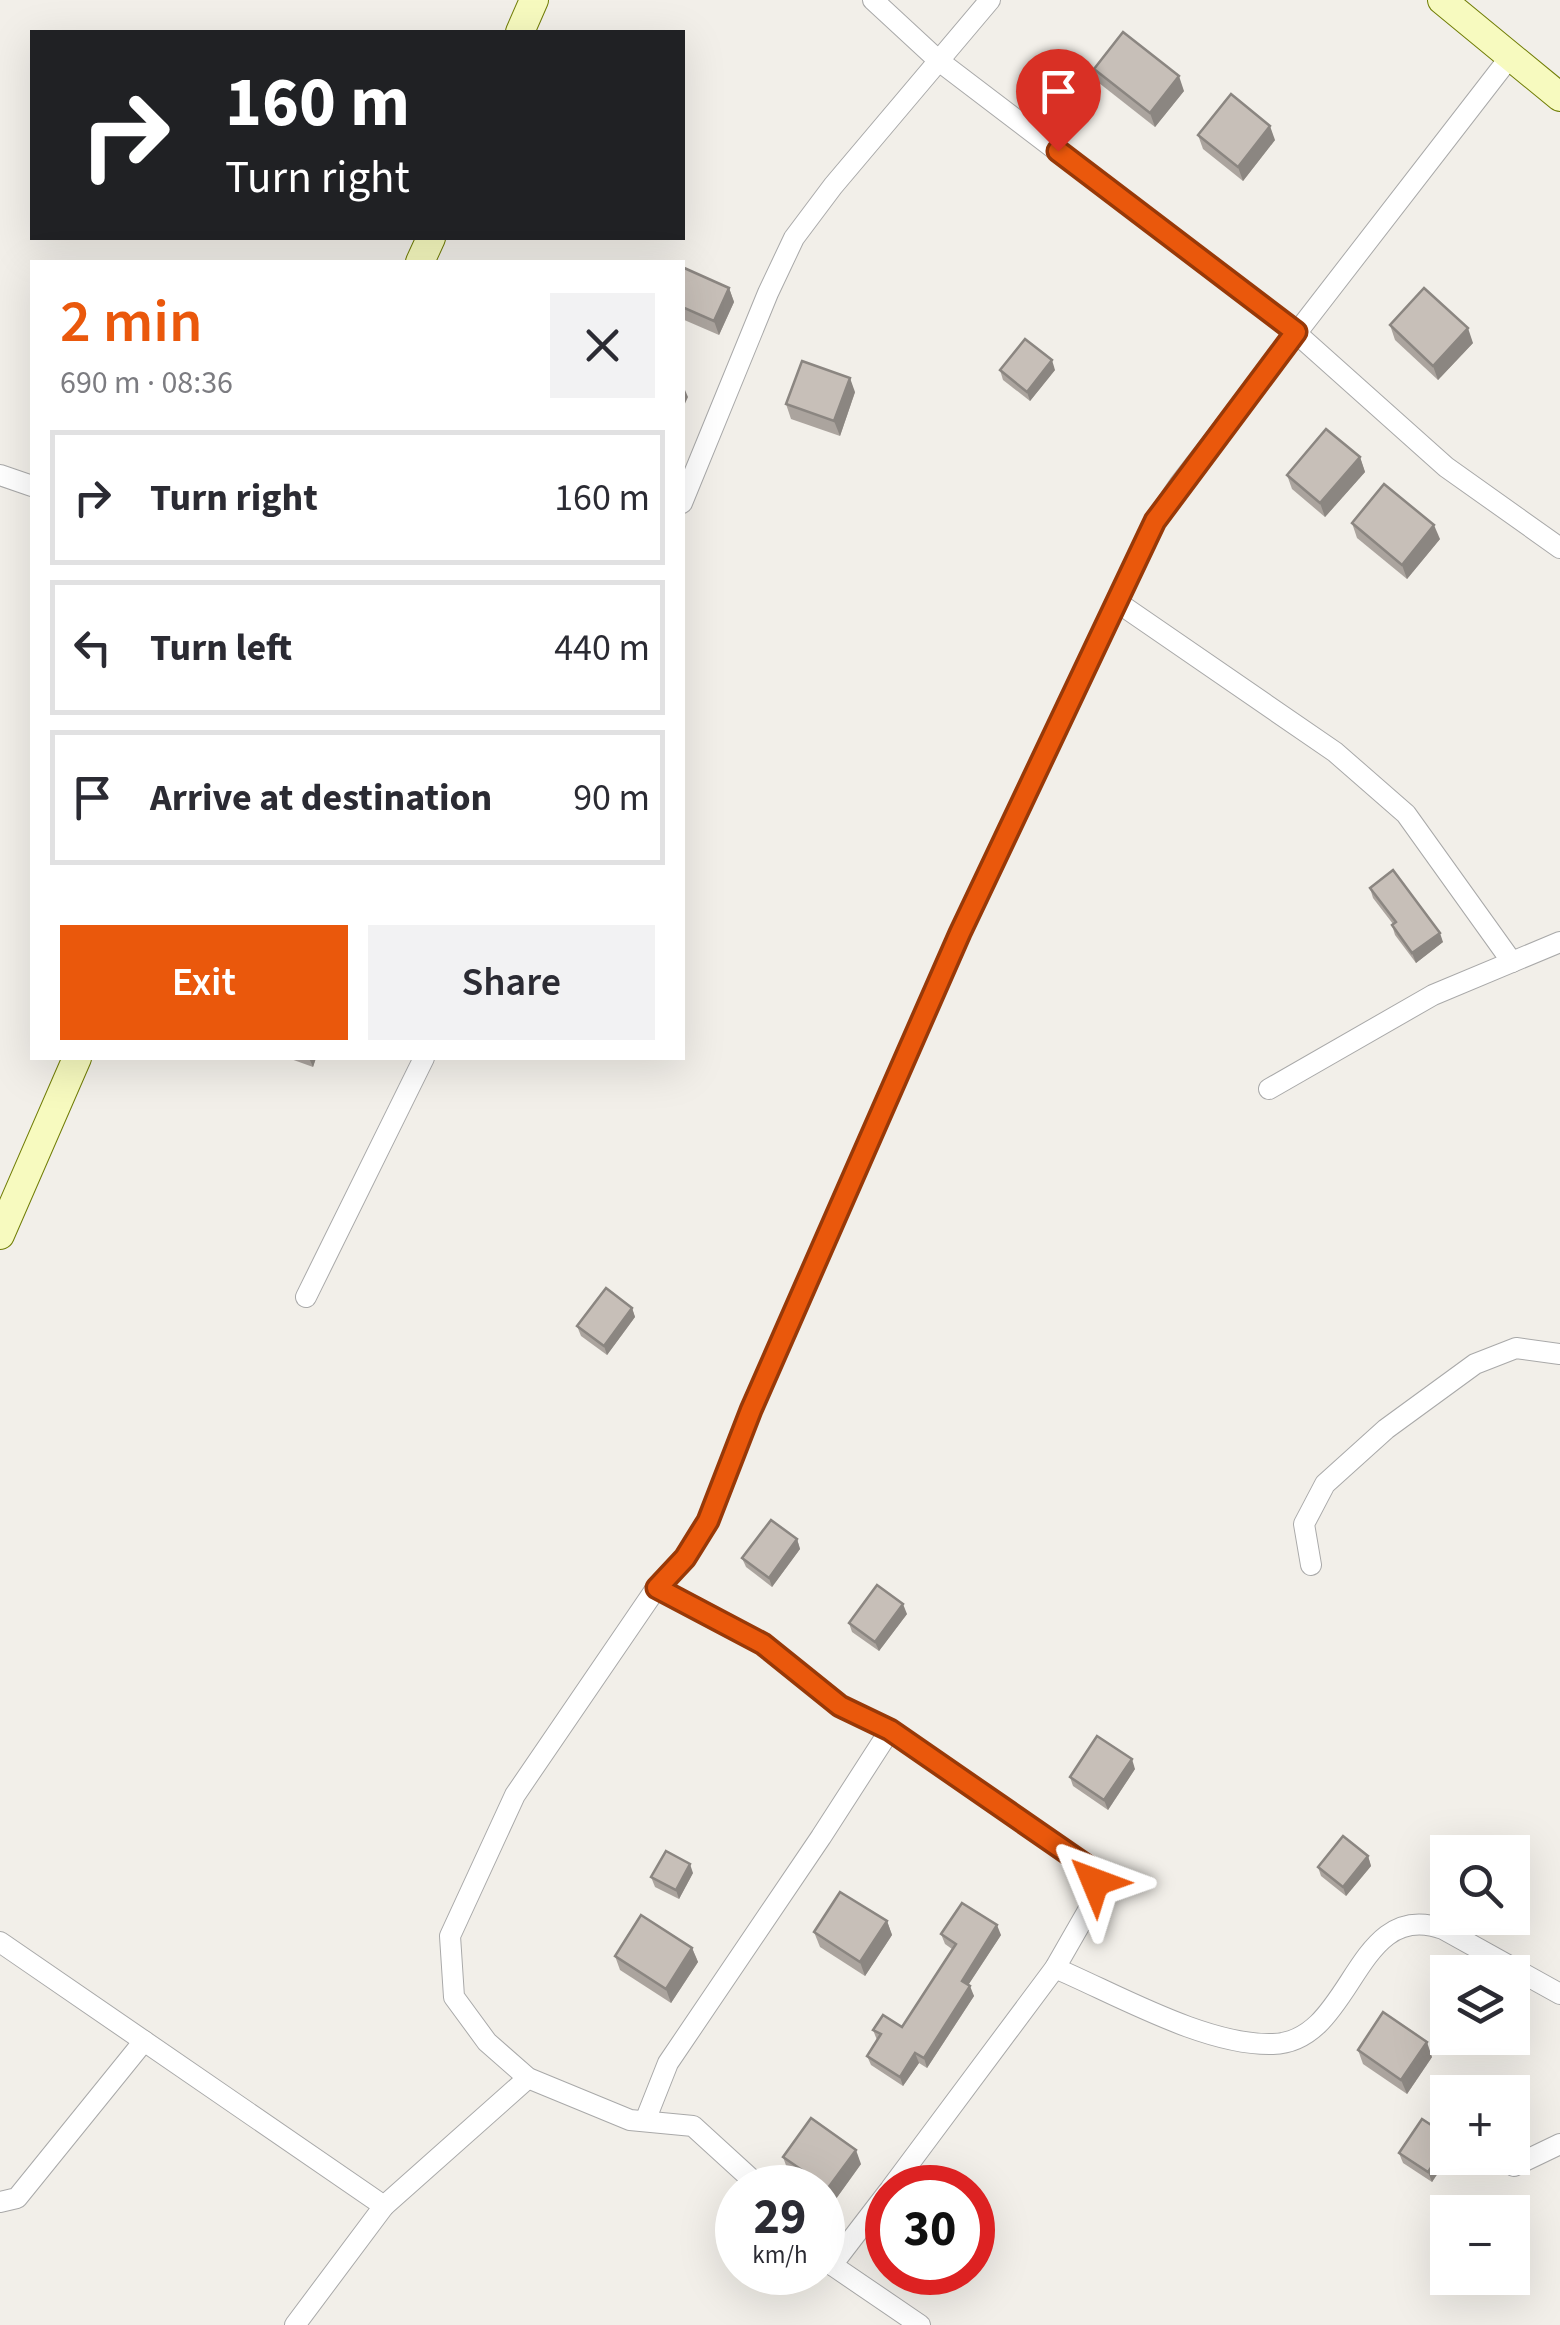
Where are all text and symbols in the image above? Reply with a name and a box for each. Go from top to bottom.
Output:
pin [1016,49,1101,152]
text: 160 m [225,53,410,153]
icon: arrive [1031,64,1086,119]
icon: right [60,70,190,200]
text: Turn right [225,146,410,210]
text: 2 min [60,280,203,365]
button: close [550,293,655,398]
text: 690 m · 08:36 [60,360,233,406]
icon: right [65,470,120,525]
text: Turn right [150,471,318,525]
text: 160 m [554,471,650,525]
icon: left [65,620,120,675]
text: Turn left [150,621,292,675]
text: 440 m [554,621,650,675]
icon: arrive [65,770,120,825]
text: Arrive at destination [150,771,492,825]
text: 90 m [573,771,650,825]
button: Exit [60,925,348,1040]
button: Share [368,925,655,1040]
position arrow [1043,1830,1147,1934]
map controls [1430,1835,1530,2295]
button: search [1430,1835,1530,1935]
button: layers [1430,1955,1530,2055]
button: + [1430,2075,1530,2175]
speed limit sign: 30 [865,2165,995,2295]
text: 29 [754,2182,806,2253]
button: − [1430,2195,1530,2295]
text: km/h [752,2237,808,2273]

